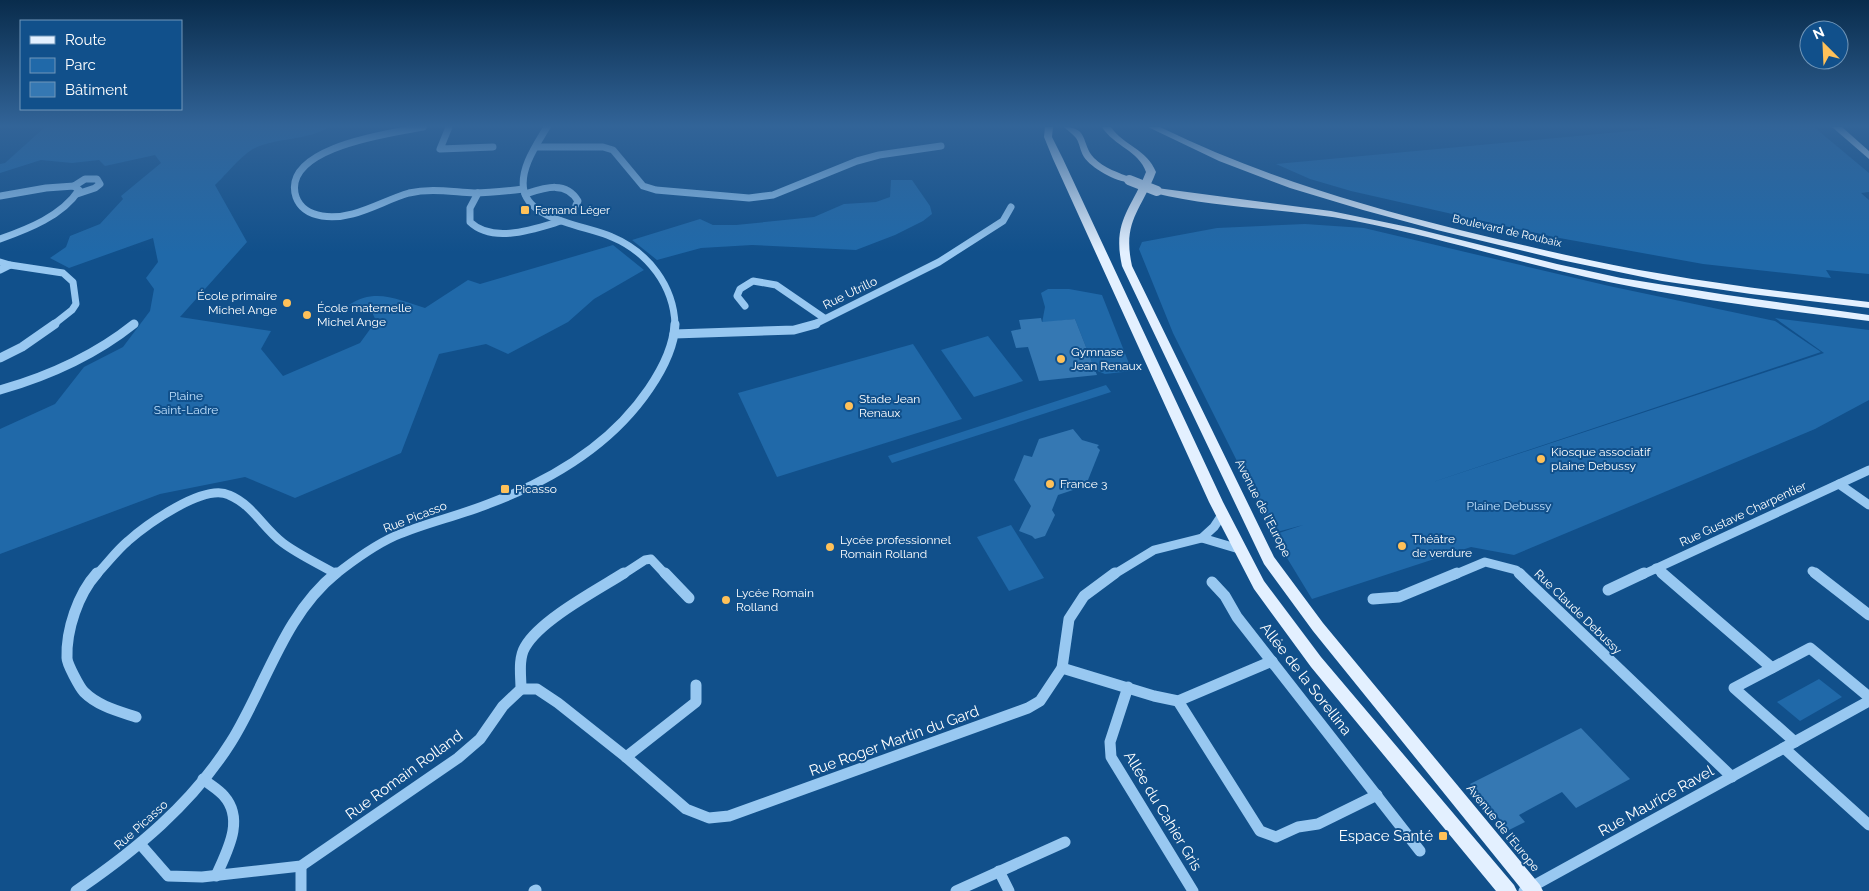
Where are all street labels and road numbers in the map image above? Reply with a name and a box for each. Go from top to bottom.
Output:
street label: Boulevard de Roubaix [1451,212,1563,250]
street label: Rue Utrillo [821,274,879,312]
street label: Avenue de l'Europe [1232,457,1294,559]
street label: Rue Gustave Charpentier [1677,478,1809,550]
street label: Rue Picasso [381,498,449,536]
street label: Rue Claude Debussy [1531,567,1625,658]
street label: Allée de la Sorellina [1256,619,1356,739]
street label: Rue Roger Martin du Gard [807,702,981,780]
street label: Rue Romain Rolland [342,726,466,824]
street label: Allée du Cahier Gris [1120,748,1206,874]
street label: Rue Maurice Ravel [1595,761,1718,840]
street label: Avenue de l'Europe [1464,782,1542,874]
street label: Rue Picasso [111,797,171,853]

